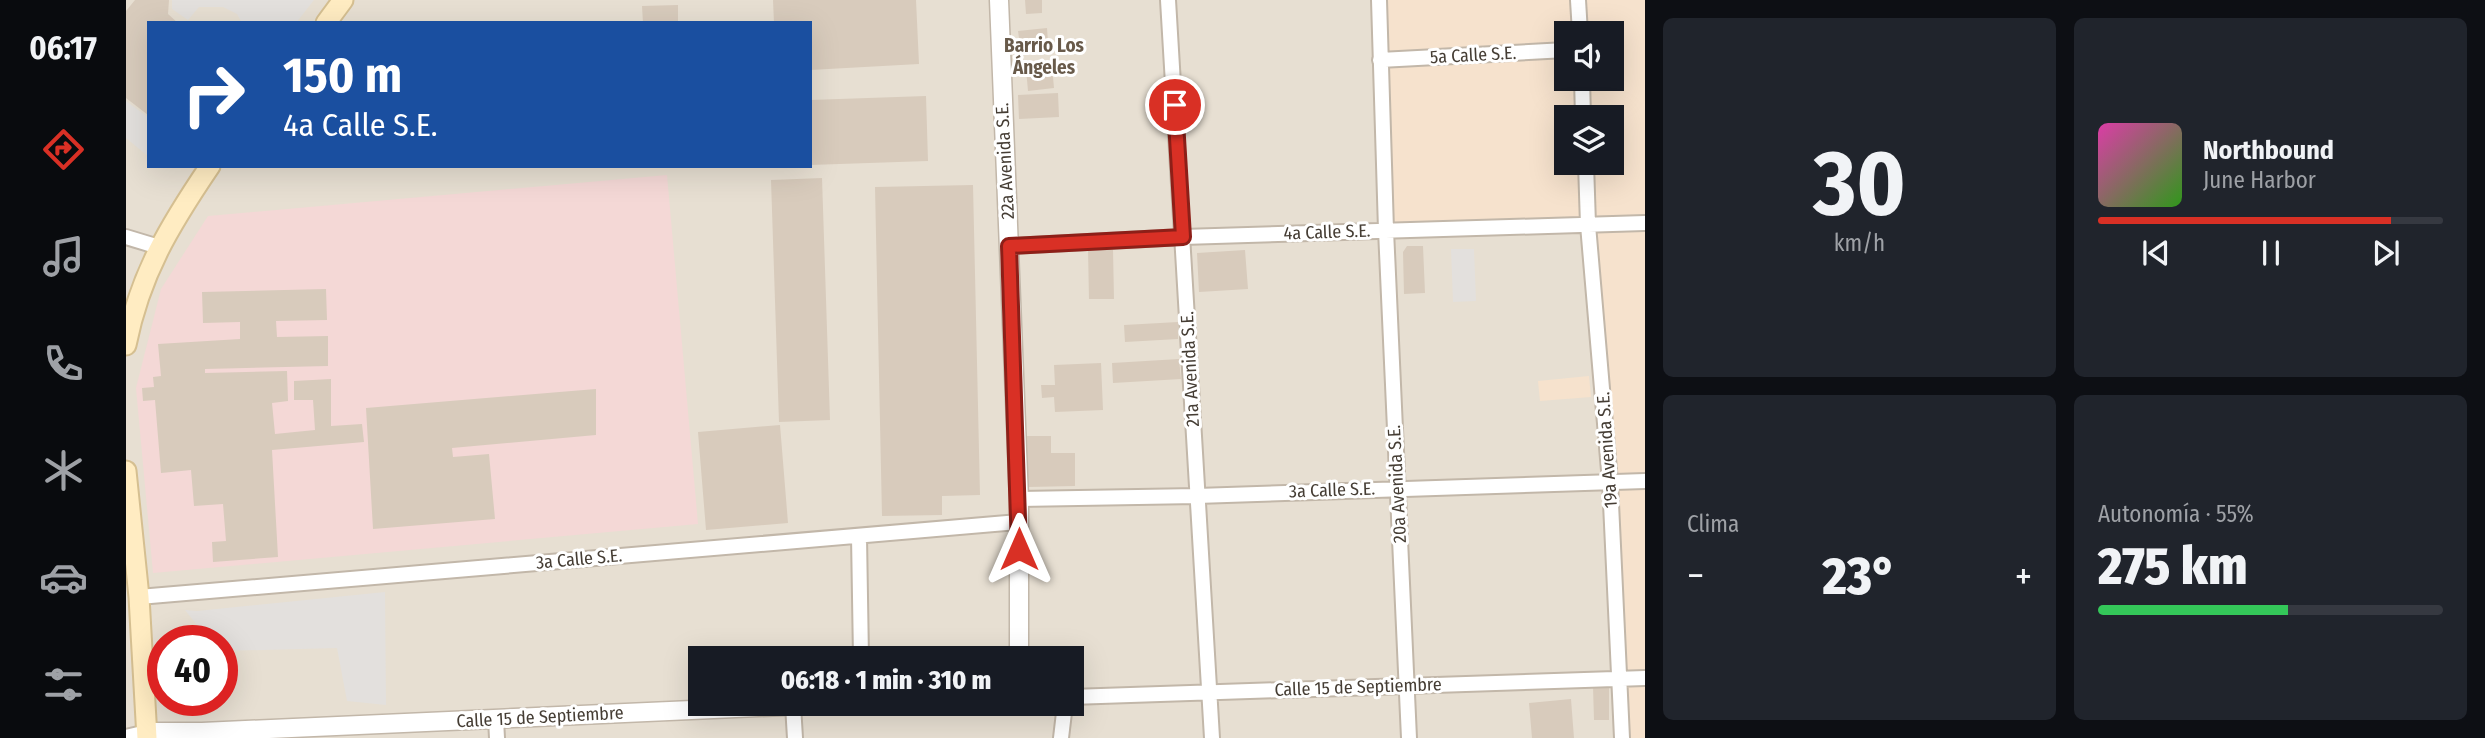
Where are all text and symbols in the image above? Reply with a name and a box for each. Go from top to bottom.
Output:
map controls [1554,21,1624,175]
button: sound [1554,21,1624,91]
text: 06:17 [29,29,97,67]
district label: Barrio Los Ángeles [1004,34,1085,79]
street label: 5a Calle S.E. [1429,42,1517,68]
text: 150 m [283,46,402,105]
icon: right [168,49,259,140]
pin [1145,75,1205,135]
icon: arrive [1156,86,1194,124]
street label: 22a Avenida S.E. [991,102,1019,220]
button: layers [1554,105,1624,175]
text: 4a Calle S.E. [283,106,438,144]
icon: directions [39,125,88,174]
text: 30 [1813,129,1906,238]
text: Northbound [2203,135,2334,166]
text: June Harbor [2203,166,2316,194]
street label: 4a Calle S.E. [1283,219,1371,245]
text: km/h [1834,229,1885,257]
icon: music [39,232,88,281]
icon: previous [2137,234,2175,272]
icon: pause [2252,234,2290,272]
icon: next [2367,234,2405,272]
street label: 21a Avenida S.E. [1176,311,1204,427]
icon: phone [39,339,88,388]
street label: 19a Avenida S.E. [1592,391,1622,509]
street label: 20a Avenida S.E. [1383,424,1411,544]
icon: climate [39,446,88,495]
street label: 3a Calle S.E. [1288,477,1376,502]
text: Autonomía · 55% [2098,500,2254,528]
text: Clima [1687,510,1739,538]
position arrow [982,512,1056,586]
text: 275 km [2098,535,2247,598]
street label: 3a Calle S.E. [535,544,623,574]
text: 23° [1823,545,1896,608]
icon: car [39,553,88,602]
text: − [1687,553,1704,599]
text: + [2015,553,2032,599]
speed limit sign: 40 [147,625,238,716]
icon: filters [39,660,88,709]
text: 06:18 · 1 min · 310 m [781,665,991,696]
street label: Calle 15 de Septiembre [1274,673,1442,701]
street label: Calle 15 de Septiembre [456,702,624,732]

